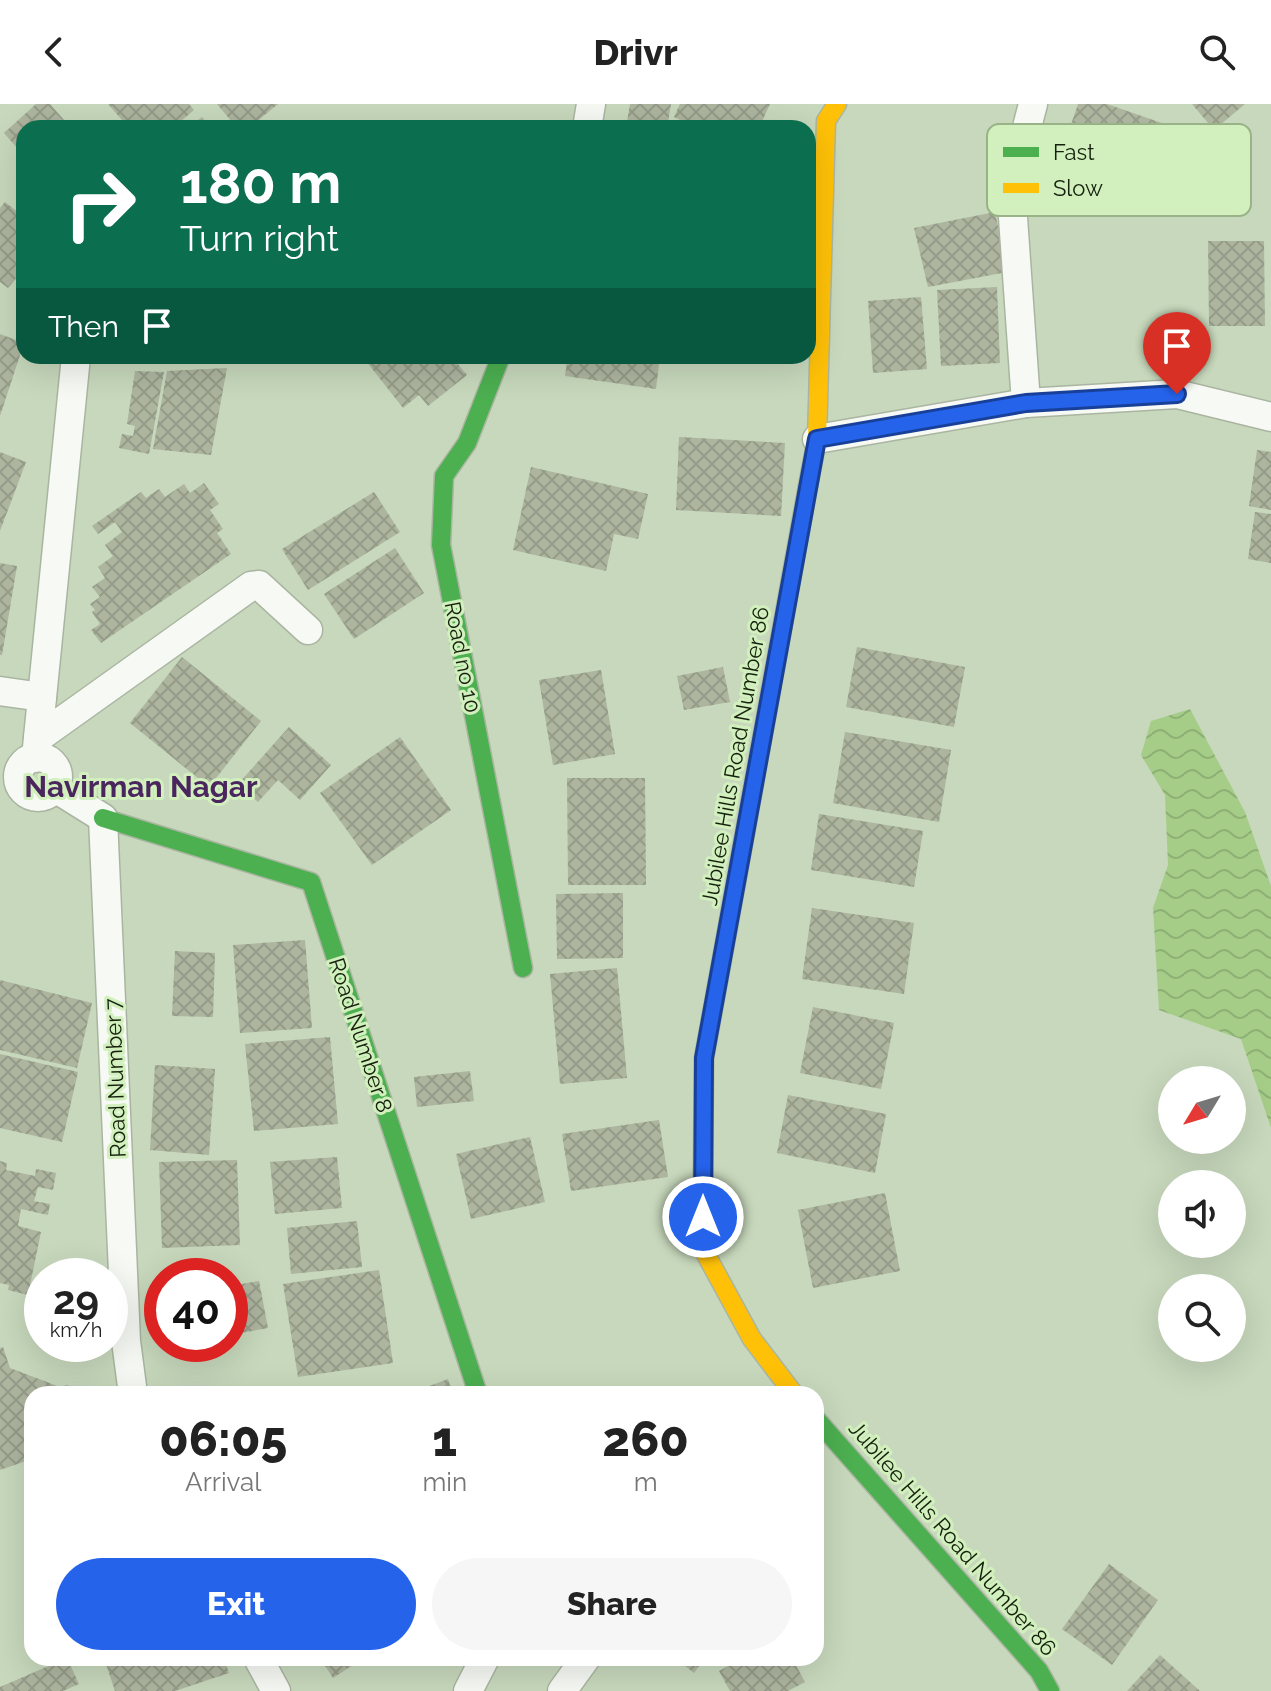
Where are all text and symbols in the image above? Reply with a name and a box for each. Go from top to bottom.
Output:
icon: back [32,30,76,74]
icon: search [1195,30,1239,74]
text: Drivr [593,31,678,73]
legend [987,124,1251,216]
text: Fast [1053,139,1095,165]
text: 180 m [180,150,341,216]
icon: right [48,152,152,256]
text: Slow [1053,175,1103,201]
text: Turn right [180,217,339,259]
icon: arrive [135,304,179,348]
text: Then [48,309,119,344]
pin [1143,312,1211,394]
icon: arrive [1155,324,1199,368]
street label: Road no 10 [439,599,487,715]
street label: Jubilee Hills Road Number 86 [696,605,774,907]
district label: Navirman Nagar [24,769,258,804]
street label: Road Number 8 [324,954,398,1116]
street label: Road Number 7 [99,998,131,1158]
north arrow [1158,1066,1246,1154]
map controls [1158,1066,1246,1362]
button: sound [1158,1170,1246,1258]
position arrow [661,1175,745,1259]
speed limit sign: 40 [144,1258,248,1362]
button: search [1158,1274,1246,1362]
text: 29 [53,1276,99,1323]
text: km/h [50,1318,102,1342]
text: 06:05 [159,1411,287,1467]
text: 1 [432,1411,457,1467]
text: 260 [602,1411,689,1467]
street label: Jubilee Hills Road Number 86 [844,1415,1062,1661]
text: Arrival [185,1467,261,1497]
text: min [422,1467,467,1497]
text: m [634,1467,658,1497]
button: Exit [56,1558,416,1650]
button: Share [432,1558,792,1650]

